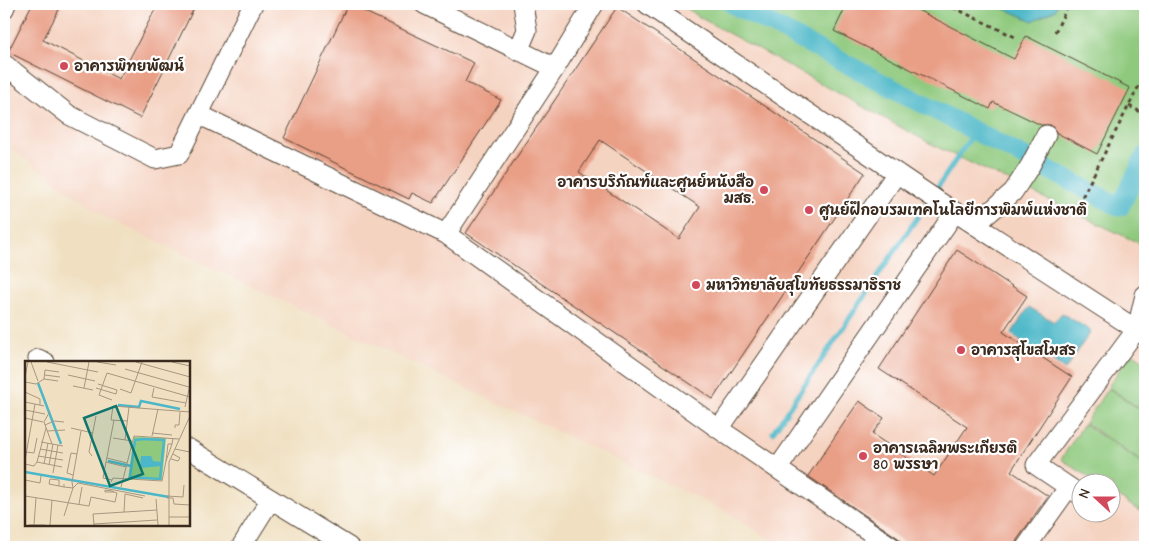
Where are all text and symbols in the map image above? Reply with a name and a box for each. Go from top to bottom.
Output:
place label: อาคารพิทยพัฒน์ [74,56,184,75]
marker: อาคารพิทยพัฒน์ [58,60,70,72]
place label: อาคารบริภัณฑ์และศูนย์หนังสือ มสธ. [557,172,754,207]
marker: อาคารบริภัณฑ์และศูนย์หนังสือ มสธ. [758,184,770,196]
place label: ศูนย์ฝึกอบรมเทคโนโลยีการพิมพ์แห่งชาติ [819,200,1087,221]
marker: ศูนย์ฝึกอบรมเทคโนโลยีการพิมพ์แห่งชาติ [803,204,815,216]
place label: มหาวิทยาลัยสุโขทัยธรรมาธิราช [706,275,901,296]
marker: มหาวิทยาลัยสุโขทัยธรรมาธิราช [690,279,702,291]
place label: อาคารสุโขสโมสร [971,340,1076,361]
marker: อาคารสุโขสโมสร [955,344,967,356]
inset map [25,361,190,526]
place label: อาคารเฉลิมพระเกียรติ 80 พรรษา [873,438,1017,473]
marker: อาคารเฉลิมพระเกียรติ 80 พรรษา [857,450,869,462]
north arrow [1072,474,1122,524]
text: N [1075,486,1094,501]

